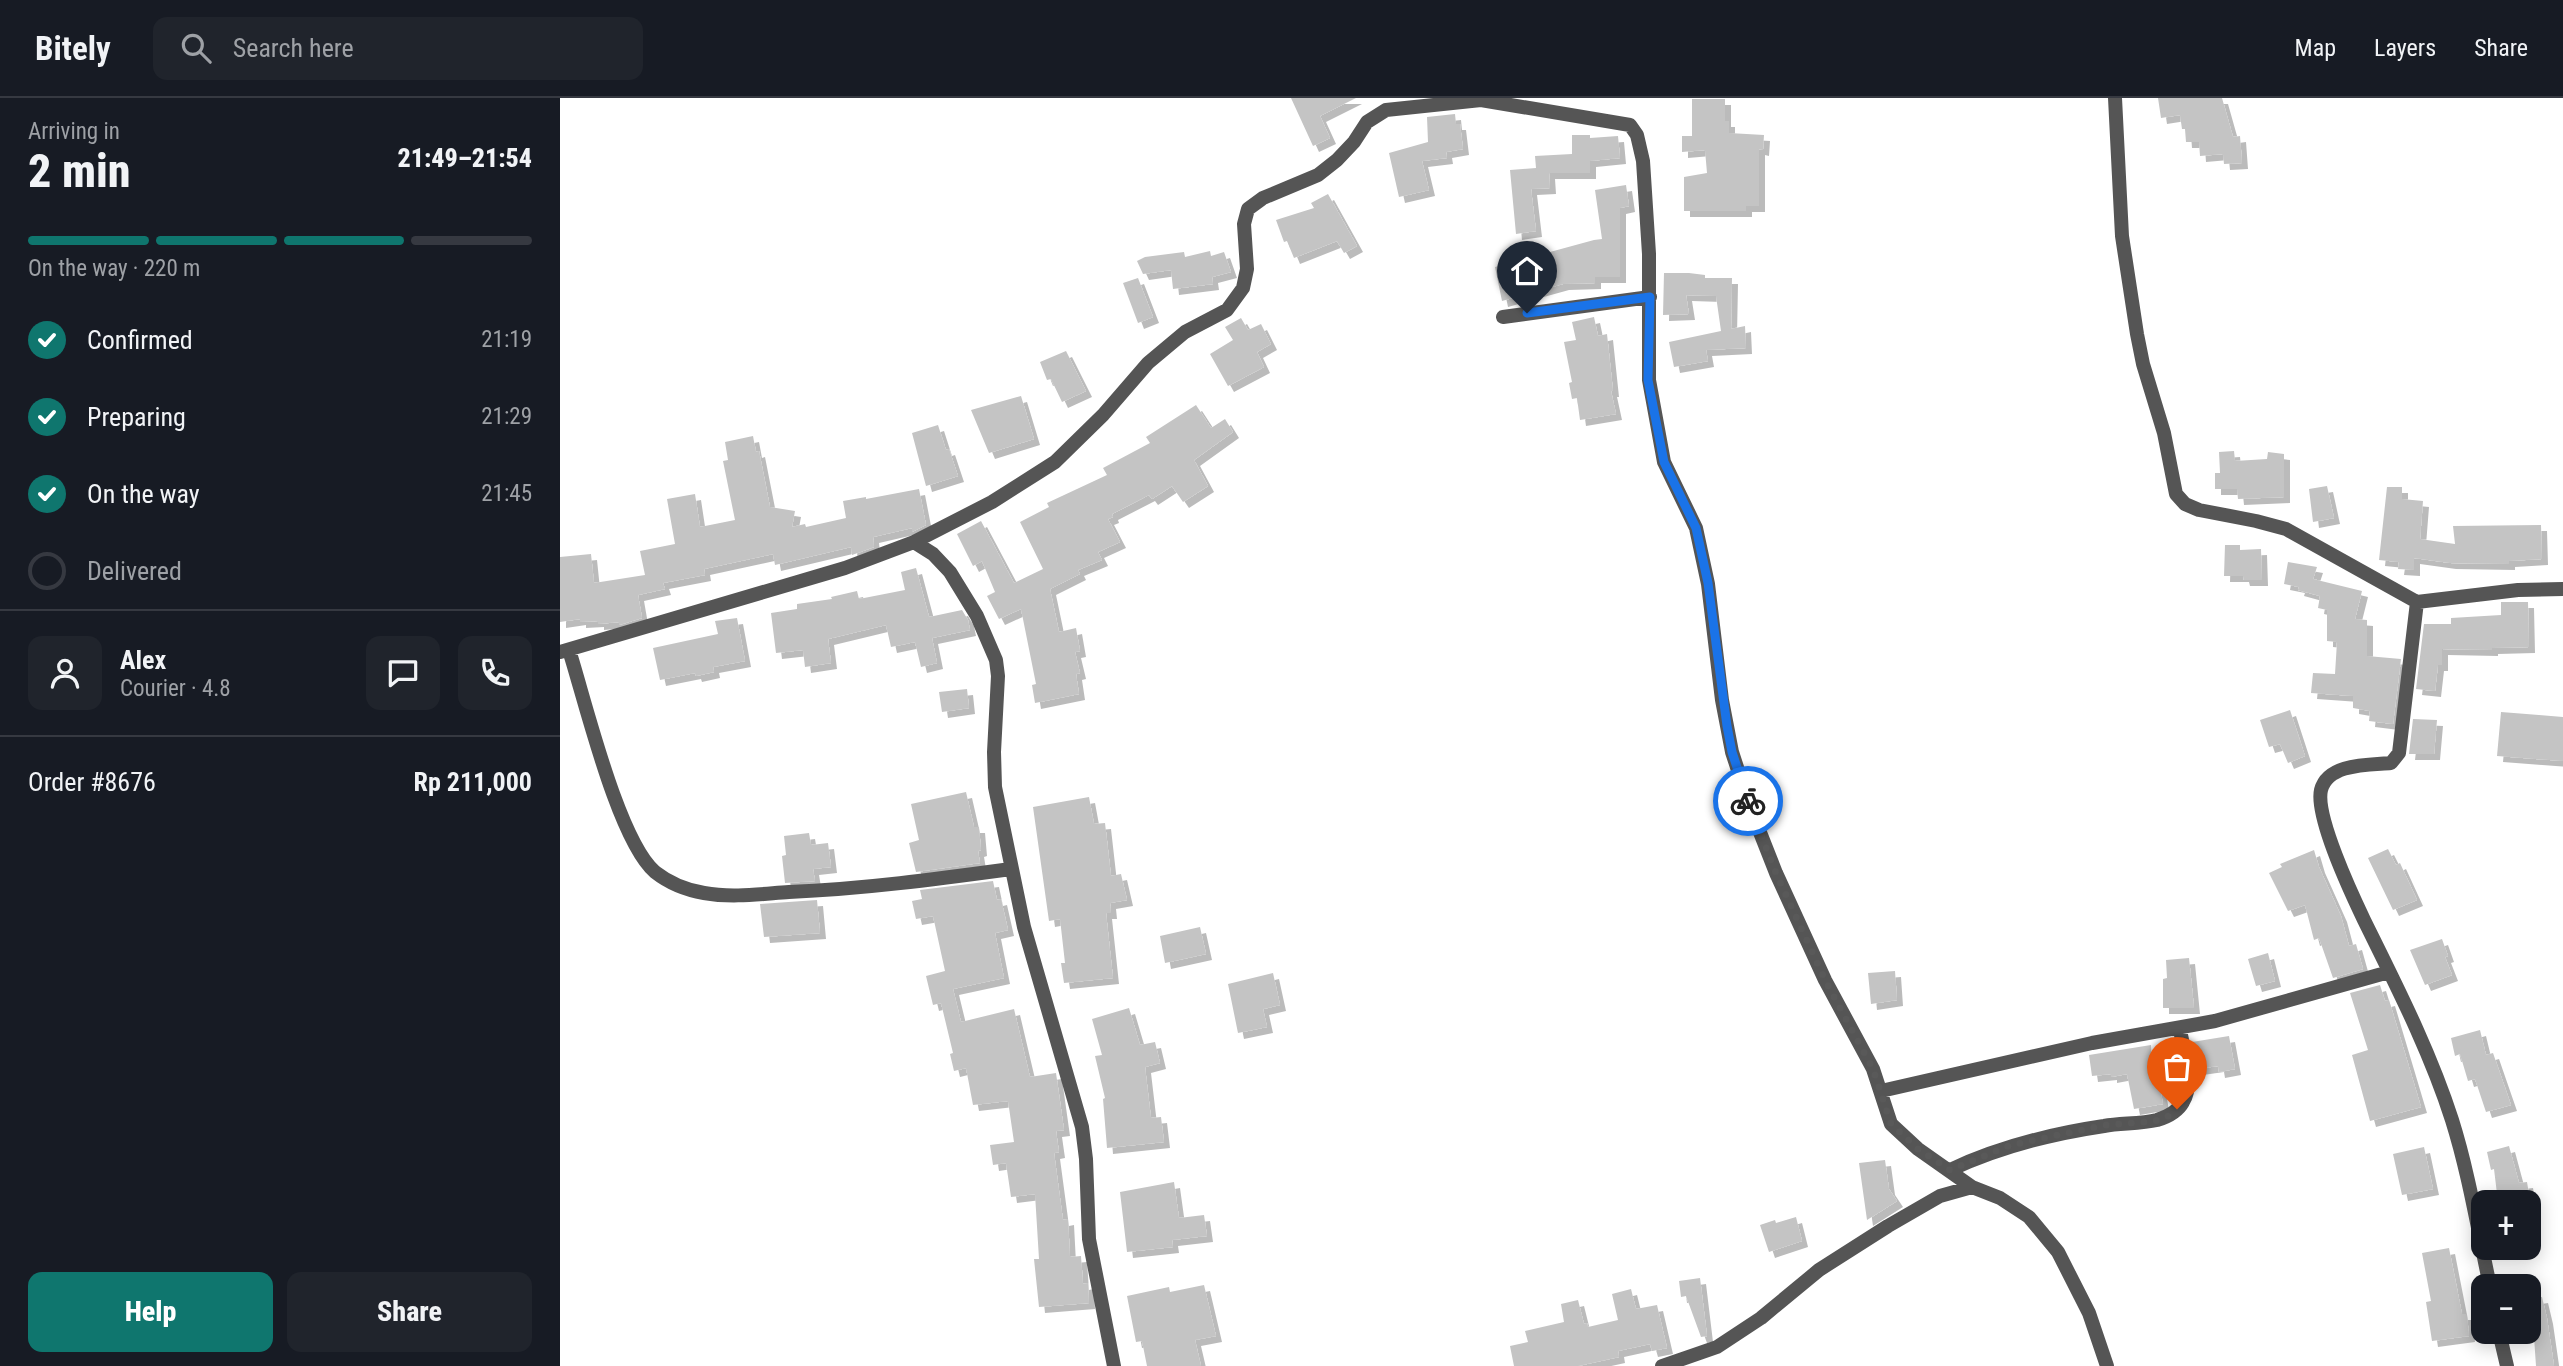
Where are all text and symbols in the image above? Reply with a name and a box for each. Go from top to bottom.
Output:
search box [153,17,643,80]
text: Bitely [35,29,111,68]
icon: search [177,29,215,67]
text: Search here [233,33,354,63]
text: Map [2295,34,2336,62]
text: Layers [2374,34,2436,62]
text: Share [2474,34,2528,62]
text: Arriving in [28,118,120,145]
text: 21:49–21:54 [398,143,532,173]
text: 2 min [28,144,131,198]
pin [1497,241,1557,313]
icon: home [1508,252,1546,290]
text: On the way · 220 m [28,255,200,282]
icon: check [28,321,66,359]
text: Confirmed [87,325,193,355]
text: 21:19 [481,326,532,353]
icon: check [28,398,66,436]
text: Preparing [87,402,186,432]
text: 21:29 [481,403,532,430]
icon: check [28,475,66,513]
text: On the way [87,479,200,509]
text: 21:45 [481,480,532,507]
text: Delivered [87,556,182,586]
button: person [28,636,102,710]
button: chat [366,636,440,710]
button: phone [458,636,532,710]
text: Alex [120,645,166,675]
text: Courier · 4.8 [120,675,231,702]
courier [1713,766,1783,836]
text: Order #8676 [28,767,156,797]
text: Rp 211,000 [414,767,532,797]
icon: bike [1729,782,1767,820]
pin [2147,1037,2207,1109]
icon: bag [2158,1048,2196,1086]
map controls [2471,1190,2541,1344]
button: + [2471,1190,2541,1260]
button: Help [28,1272,273,1352]
button: Share [287,1272,532,1352]
button: − [2471,1274,2541,1344]

